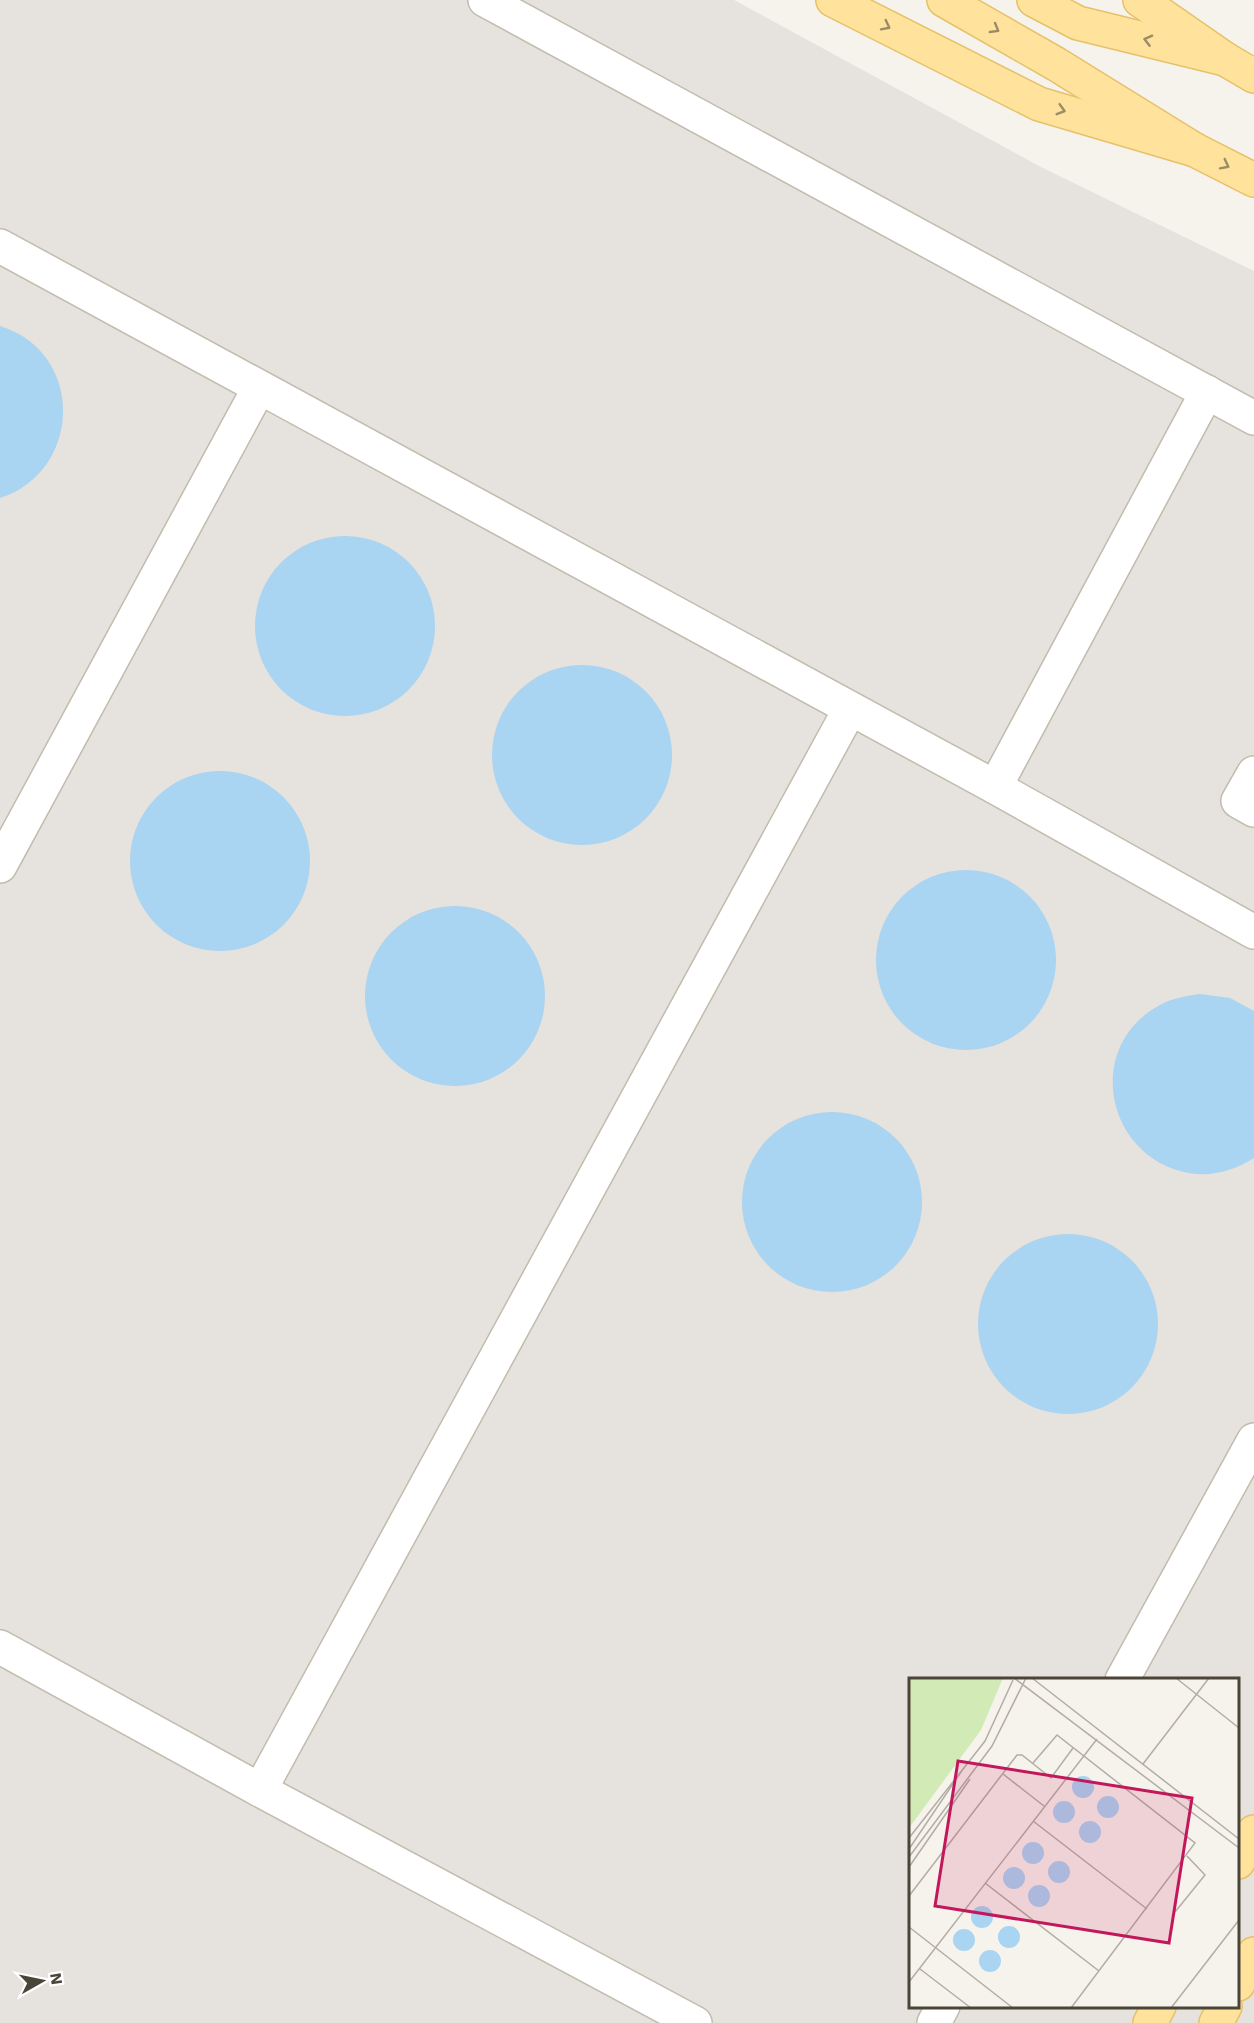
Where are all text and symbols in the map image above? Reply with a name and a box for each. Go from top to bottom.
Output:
one-way arrow [879,19,890,31]
one-way arrow [989,22,999,33]
one-way arrow [1143,35,1153,48]
one-way arrow [1056,103,1066,116]
one-way arrow [1218,158,1229,169]
inset map [909,1678,1239,2008]
north arrow [12,1951,72,2011]
text: N [46,1971,67,1986]

